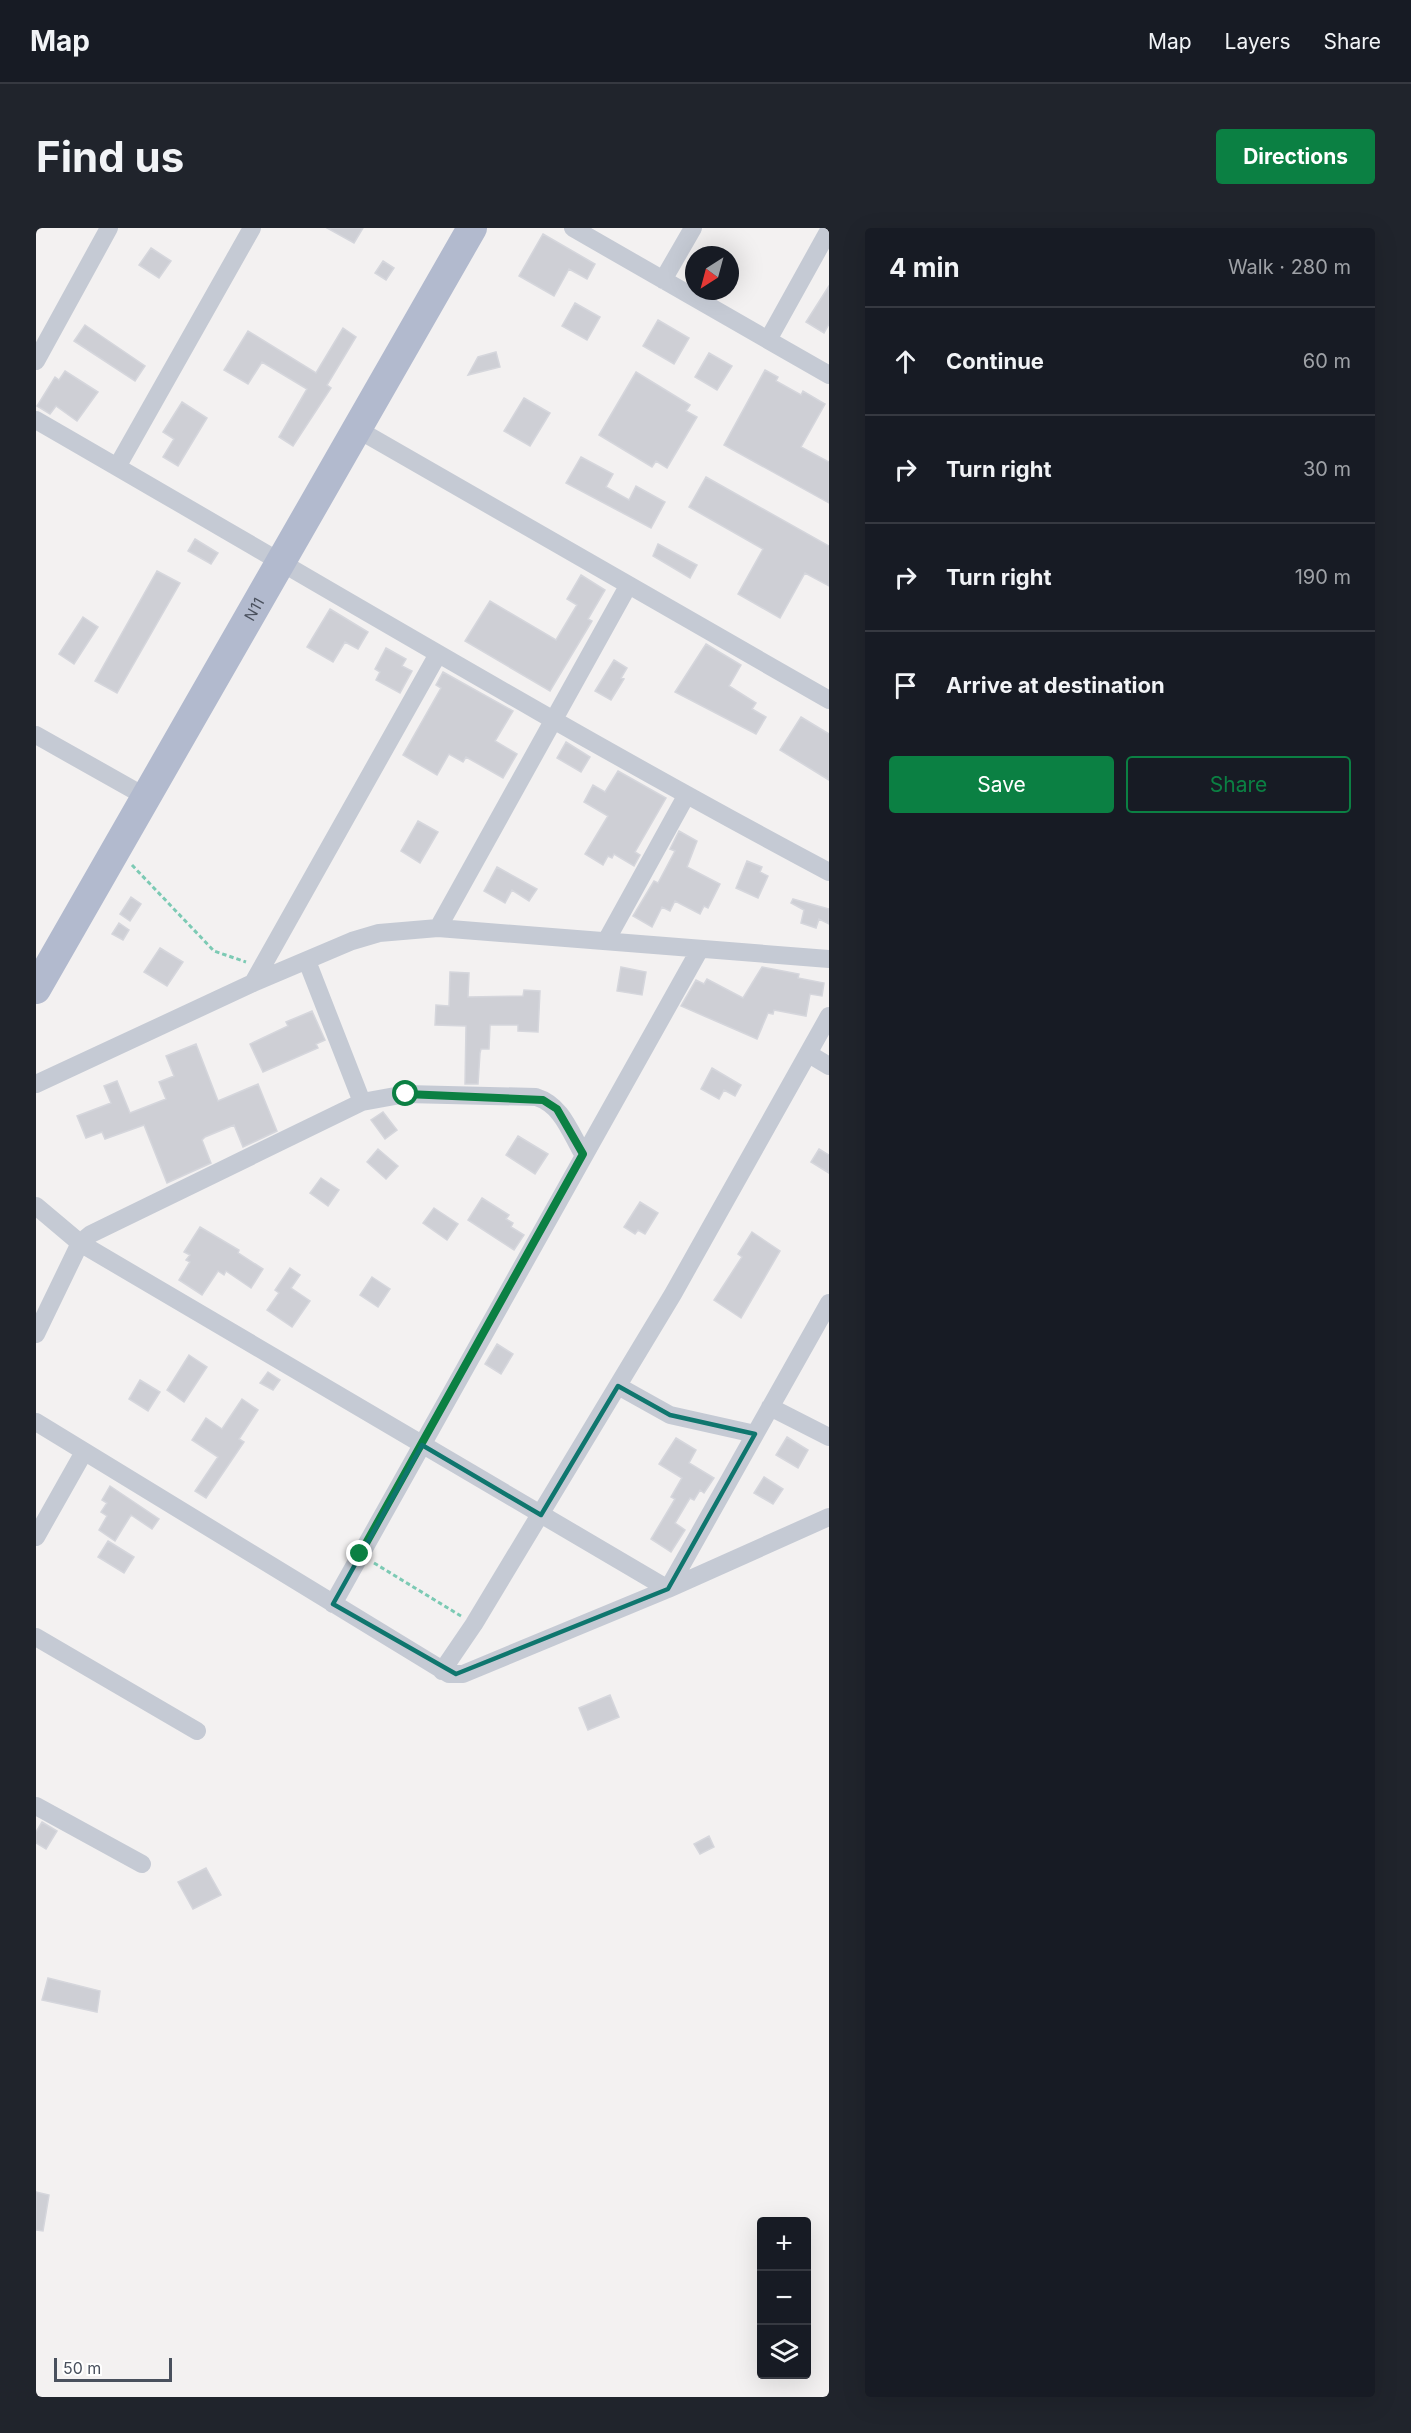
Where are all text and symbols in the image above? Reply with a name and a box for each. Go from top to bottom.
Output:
text: Map [30,24,90,58]
text: Map [1148,29,1192,54]
text: Layers [1225,29,1291,54]
text: Share [1324,29,1381,54]
button: Directions [1216,129,1375,184]
text: Find us [36,131,184,182]
north arrow [685,246,739,300]
text: 4 min [889,252,960,283]
text: Walk · 280 m [1228,255,1351,279]
icon: ahead [889,345,922,378]
text: Continue [946,348,1044,374]
text: 60 m [1303,349,1351,373]
icon: right [889,453,922,486]
text: Turn right [946,456,1052,482]
text: 30 m [1303,457,1351,481]
icon: right [889,561,922,594]
text: Turn right [946,564,1052,590]
text: 190 m [1295,565,1351,589]
street label: N11 [240,594,268,624]
icon: arrive [889,669,922,702]
text: Arrive at destination [946,672,1165,698]
button: Save [889,756,1114,813]
button: Share [1126,756,1351,813]
route start [392,1080,418,1106]
route end [346,1540,372,1566]
map controls [757,2217,811,2379]
button: + [757,2217,811,2271]
button: − [757,2271,811,2325]
button: layers [757,2325,811,2379]
scale bar [54,2355,172,2382]
text: 50 m [63,2358,101,2378]

